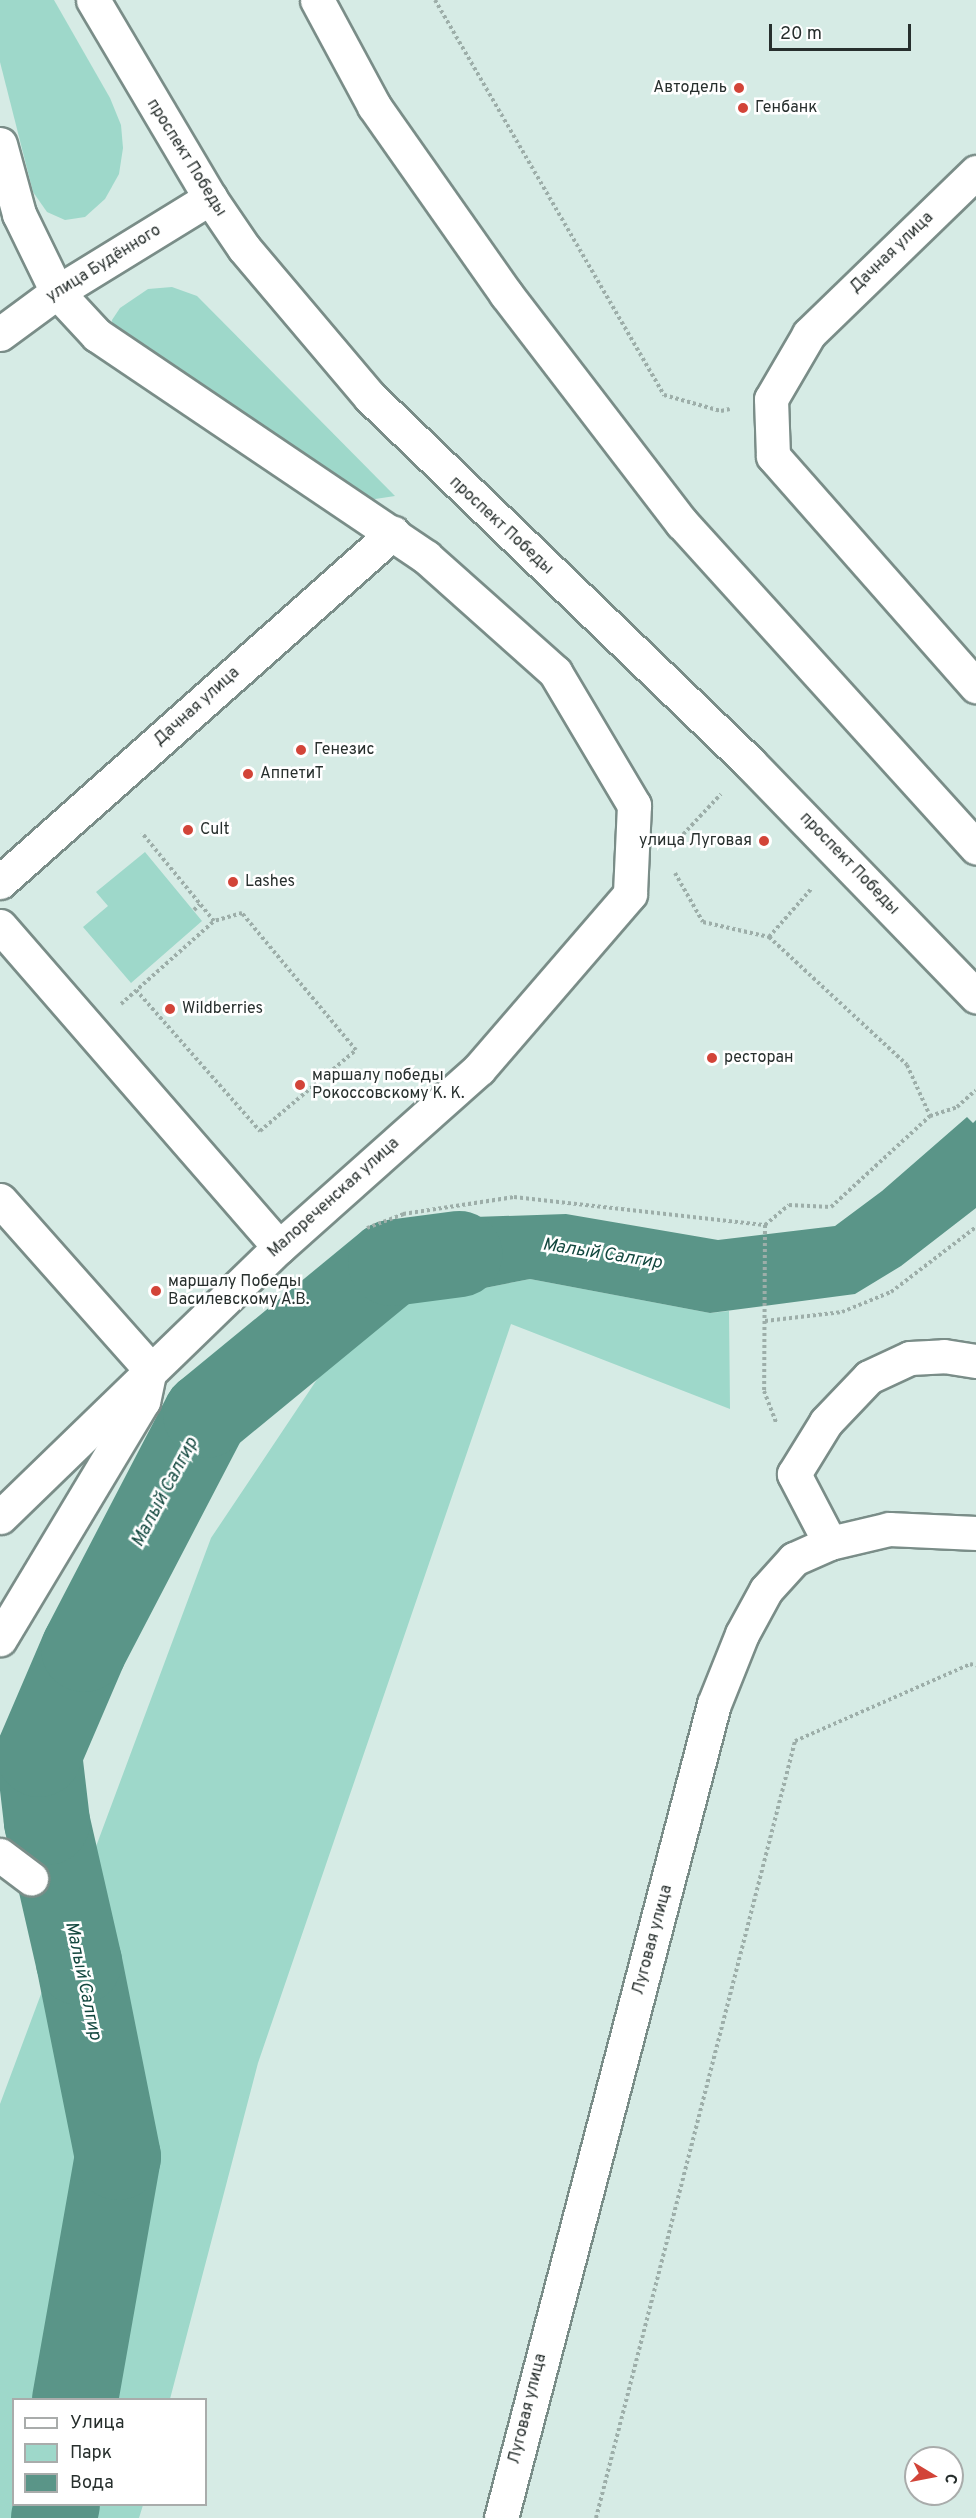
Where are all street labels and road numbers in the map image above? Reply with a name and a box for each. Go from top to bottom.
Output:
street label: проспект Победы [142,96,230,220]
street label: Дачная улица [846,208,938,298]
street label: улица Будённого [43,221,165,307]
street label: проспект Победы [445,473,557,579]
street label: Дачная улица [150,664,244,750]
street label: проспект Победы [795,809,903,919]
street label: Малореченская улица [264,1134,404,1262]
street label: Луговая улица [629,1883,677,1997]
street label: Луговая улица [505,2352,551,2466]

